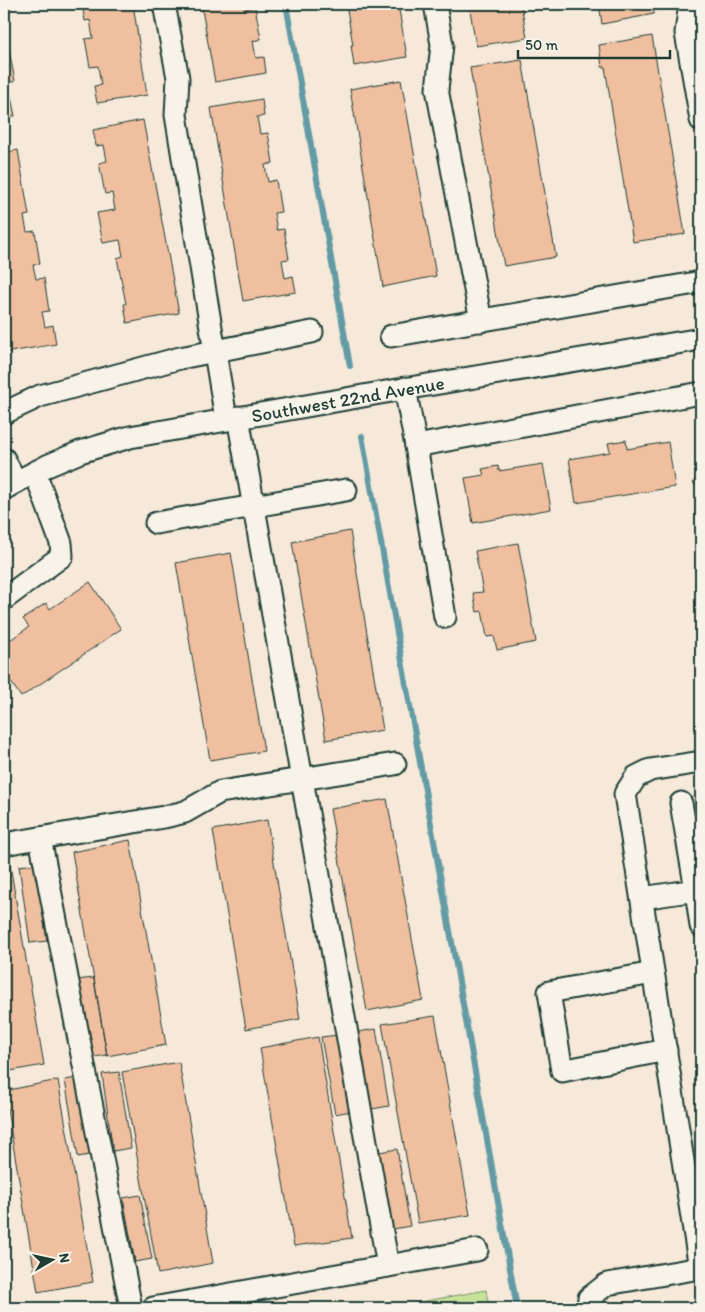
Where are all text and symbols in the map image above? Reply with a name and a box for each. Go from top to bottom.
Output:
scale bar [518,28,670,60]
text: 50 m [525,36,558,54]
street label: Southwest 22nd Avenue [250,371,446,427]
north arrow [28,1234,78,1284]
text: N [55,1252,73,1264]

